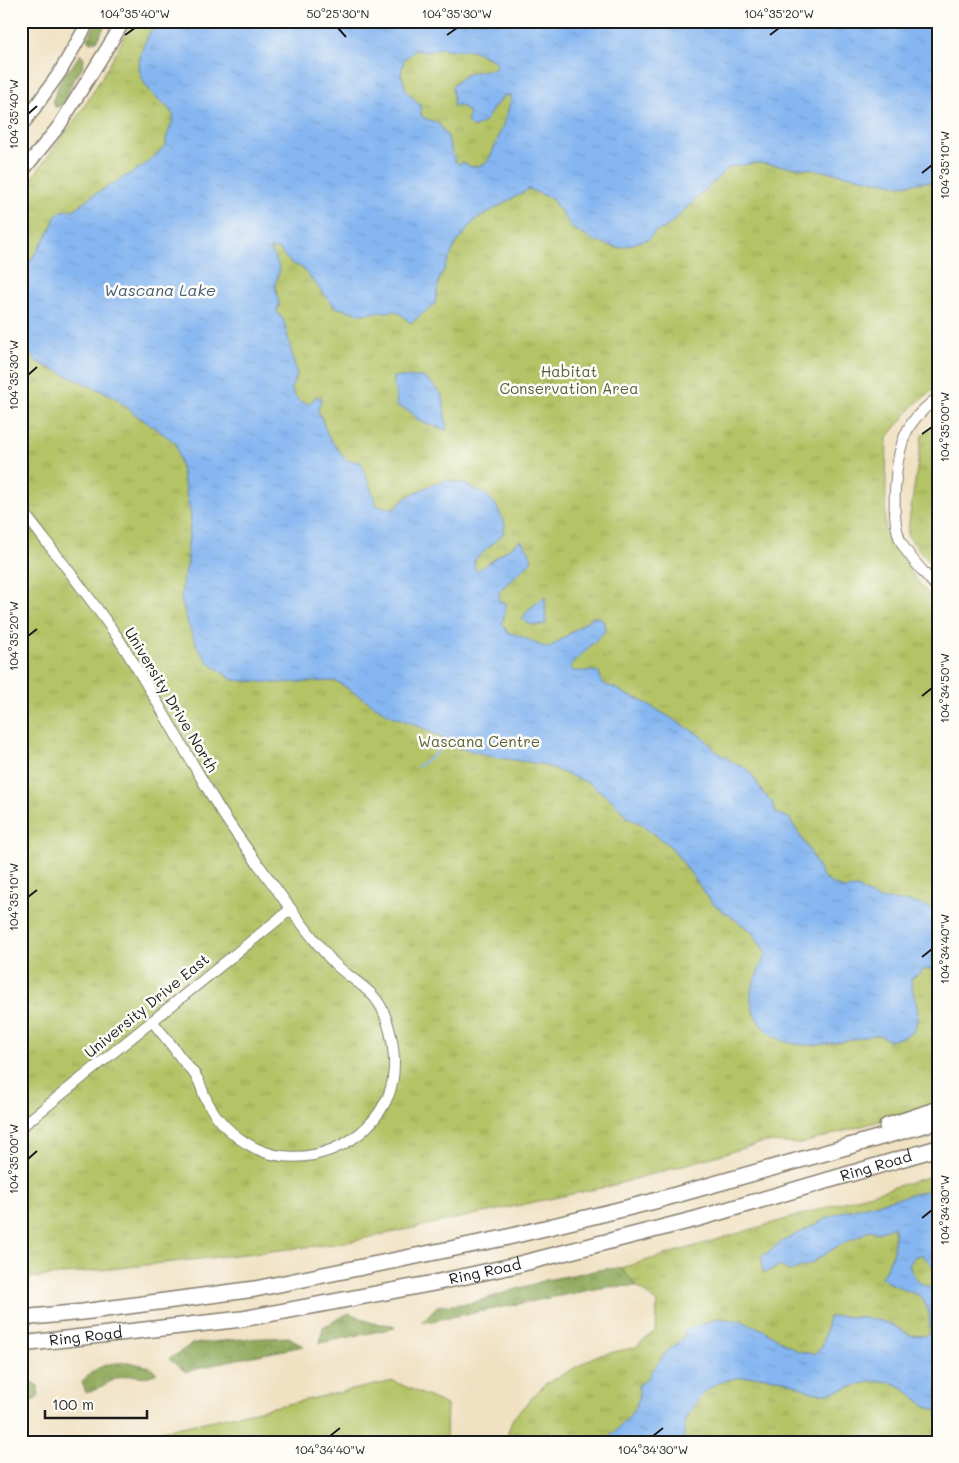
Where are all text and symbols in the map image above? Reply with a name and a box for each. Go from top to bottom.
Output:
text: 104°35'40"W [100,5,170,21]
text: 50°25'30"N [307,5,369,21]
text: 104°35'30"W [422,5,492,21]
text: 104°35'20"W [744,5,814,21]
text: 104°35'40"W [5,79,21,149]
text: 104°35'10"W [936,131,952,199]
water label: Wascana Lake [104,279,216,300]
text: 104°35'30"W [5,340,21,410]
park label: Habitat Conservation Area [499,361,639,398]
text: 104°35'00"W [936,392,952,462]
text: 104°35'20"W [5,601,21,671]
street label: University Drive North [121,623,223,776]
text: 104°34'50"W [936,653,952,723]
park label: Wascana Centre [418,731,540,751]
text: 104°35'10"W [5,863,21,931]
text: 104°34'40"W [936,914,952,984]
street label: University Drive East [80,949,213,1062]
text: 104°35'00"W [5,1124,21,1194]
street label: Ring Road [838,1145,914,1185]
text: 104°34'30"W [936,1175,952,1245]
street label: Ring Road [447,1253,523,1288]
street label: Ring Road [48,1322,123,1350]
scale bar [45,1388,148,1420]
text: 100 m [52,1394,94,1414]
text: 104°34'40"W [295,1441,365,1457]
text: 104°34'30"W [618,1441,688,1457]

